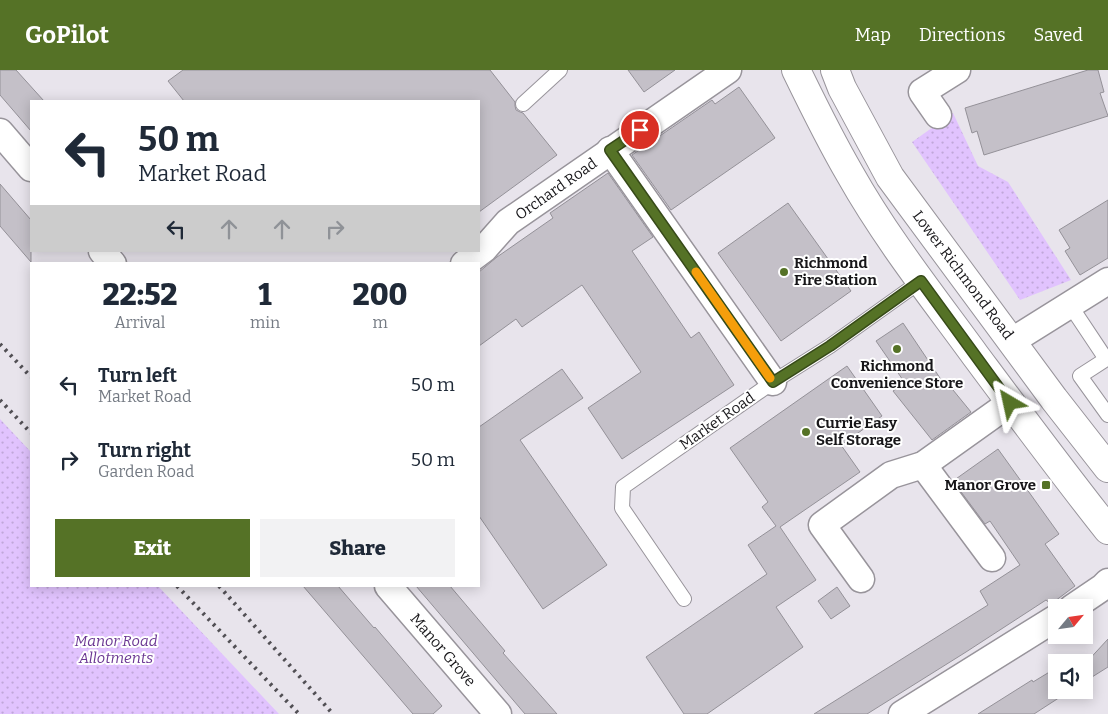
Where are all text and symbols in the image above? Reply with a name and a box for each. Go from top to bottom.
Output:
text: GoPilot [25,21,109,49]
text: Map [855,24,891,46]
text: Directions [919,24,1006,46]
text: Saved [1034,24,1083,46]
pin [619,109,661,151]
icon: arrive [626,116,654,144]
text: 50 m [138,118,219,160]
icon: left [55,120,120,185]
street label: Orchard Road [512,154,600,224]
text: Market Road [138,160,266,187]
street label: Lower Richmond Road [909,207,1017,343]
icon: left [162,215,190,243]
icon: ahead [215,215,243,243]
icon: ahead [268,215,296,243]
icon: right [321,215,349,243]
place label: Richmond Fire Station [794,254,877,289]
marker: Richmond Fire Station [778,266,790,278]
text: 22:52 [102,277,177,313]
text: 1 [258,277,272,313]
text: 200 [353,277,408,313]
text: Arrival [115,313,165,332]
text: min [250,313,280,332]
text: m [372,313,388,332]
marker: Richmond Convenience Store [891,343,903,355]
place label: Richmond Convenience Store [831,357,963,392]
text: Turn left [98,364,177,387]
icon: left [55,371,83,399]
text: 50 m [411,373,455,396]
position arrow [983,376,1035,428]
text: Market Road [98,387,191,406]
street label: Market Road [676,388,758,453]
place label: Currie Easy Self Storage [816,414,901,449]
marker: Currie Easy Self Storage [800,426,812,438]
text: Turn right [98,439,191,462]
icon: right [55,446,83,474]
text: 50 m [411,448,455,471]
text: Garden Road [98,462,194,481]
place label: Manor Grove [944,476,1036,494]
marker: Manor Grove [1040,479,1052,491]
button: Exit [55,519,250,577]
button: Share [260,519,455,577]
north arrow [1048,599,1092,644]
map controls [1048,599,1093,699]
street label: Manor Grove [406,610,480,690]
park label: Manor Road Allotments [74,632,158,667]
button: sound [1048,654,1093,699]

